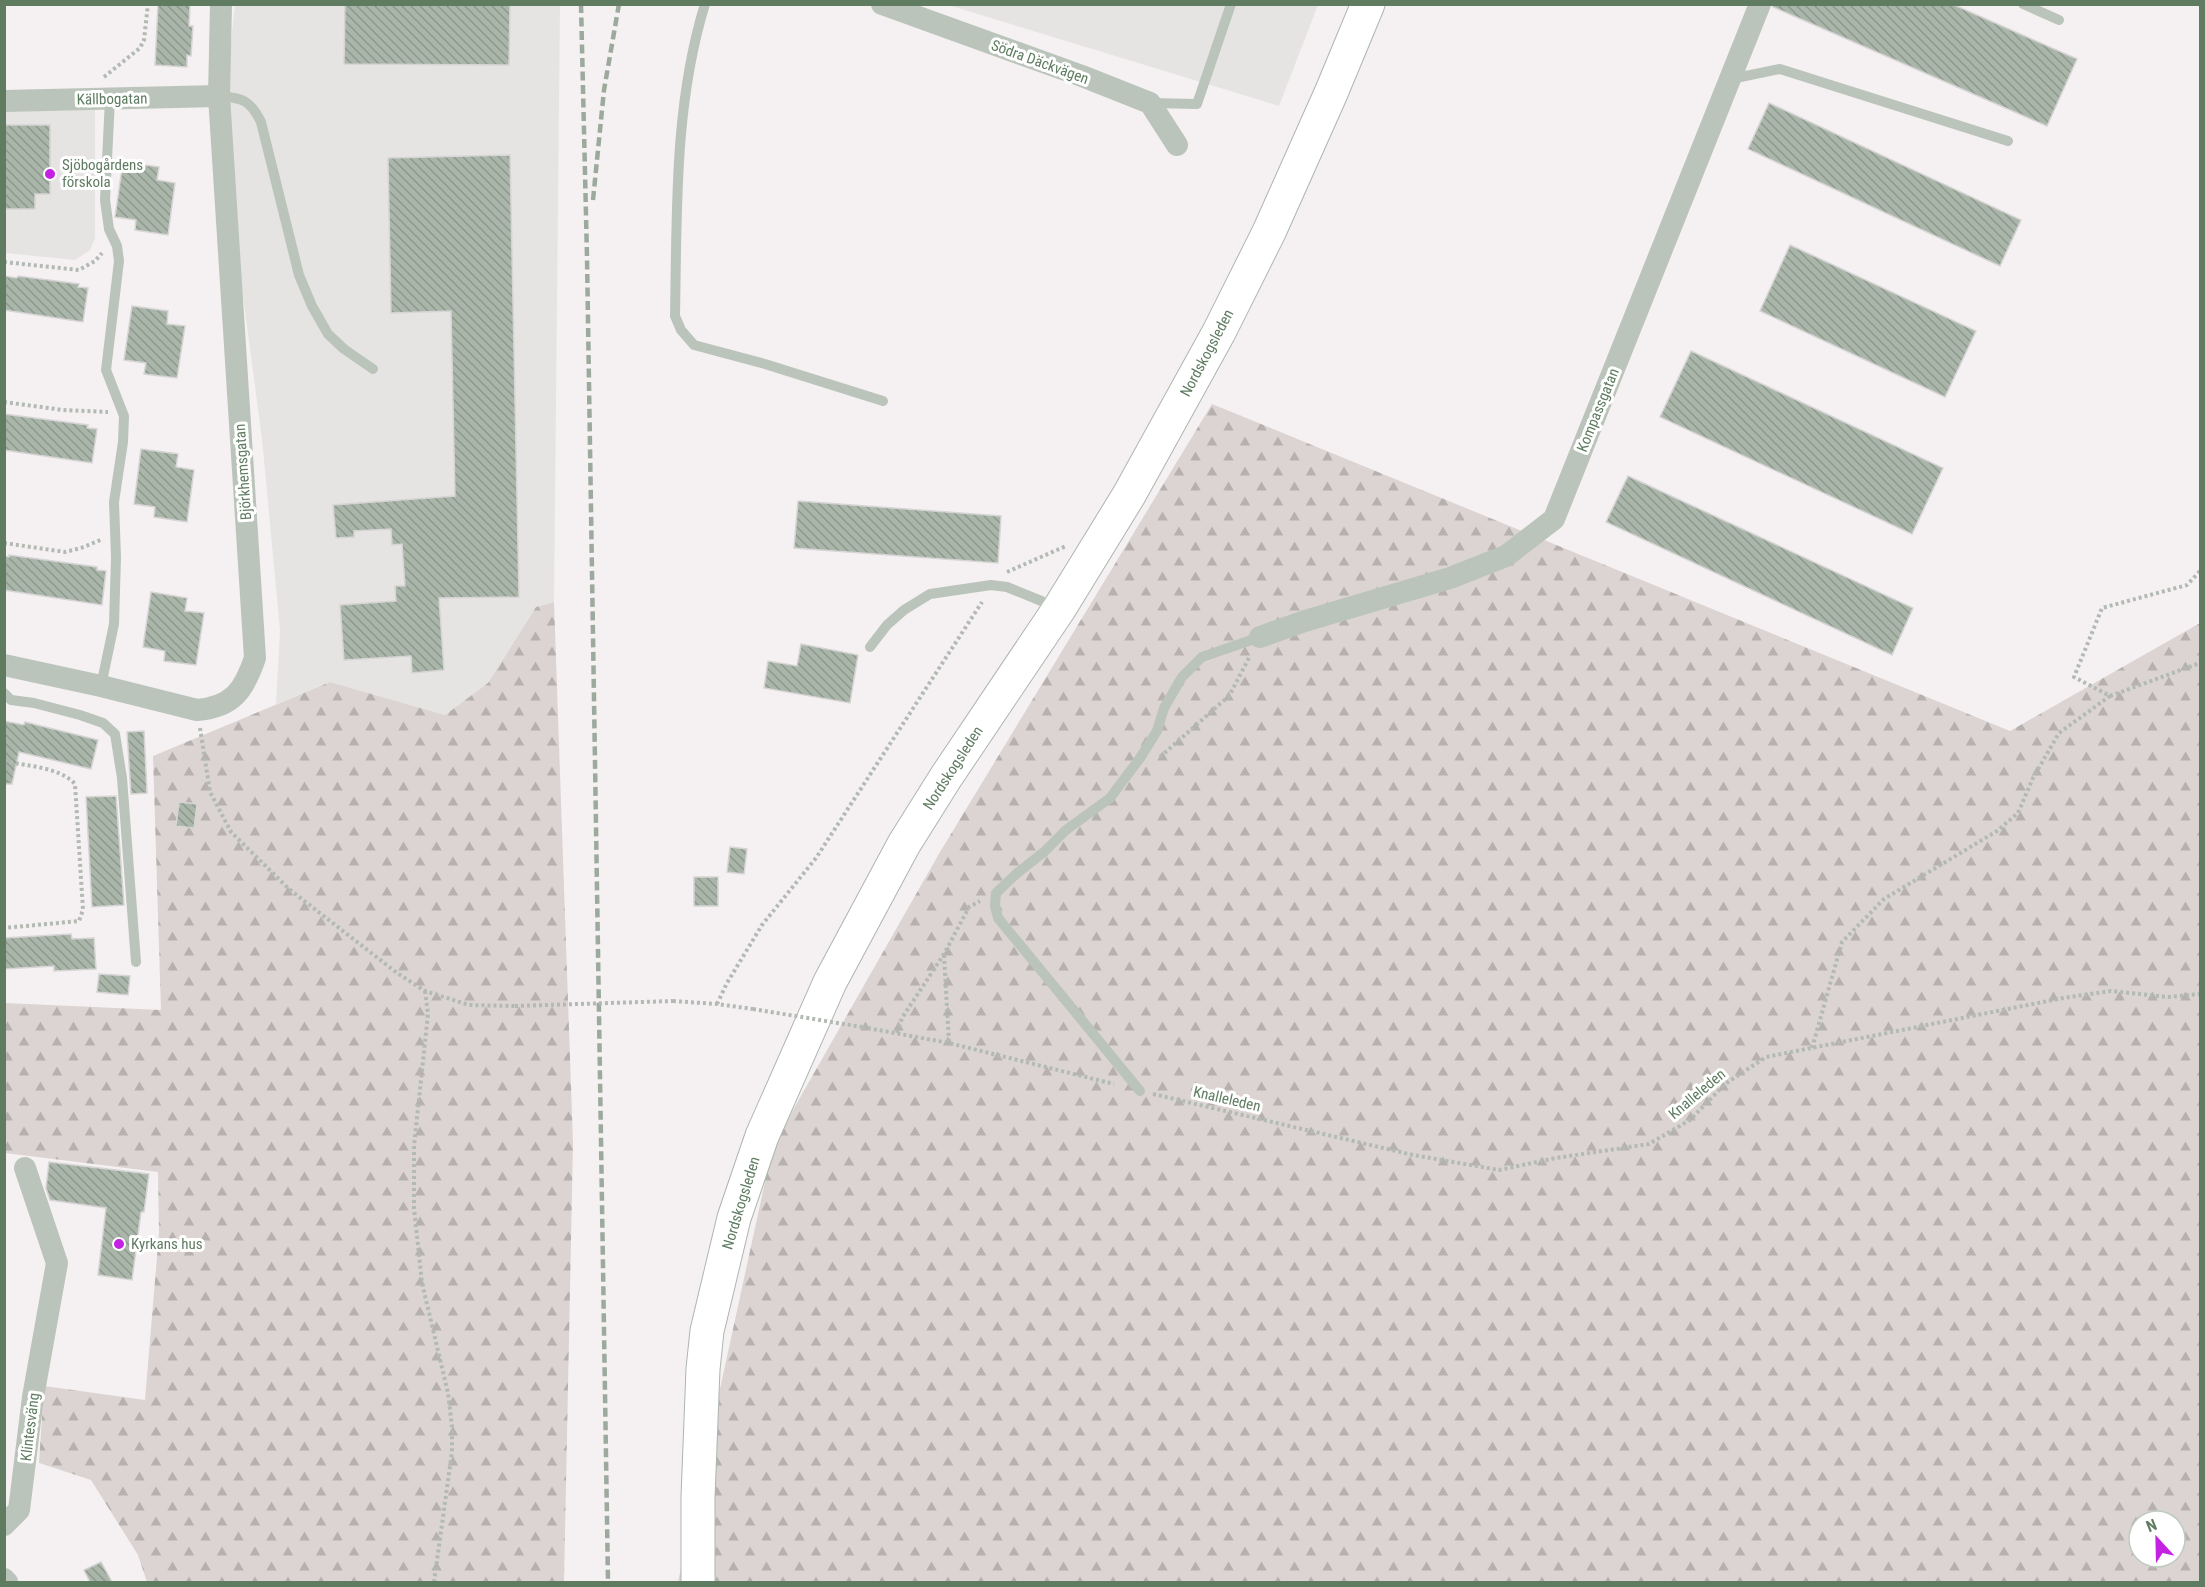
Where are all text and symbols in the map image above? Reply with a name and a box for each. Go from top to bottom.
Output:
street label: Södra Däckvägen [989,36,1091,88]
street label: Källbogatan [77,89,147,109]
place label: Sjöbogårdens förskola [62,156,143,191]
marker: Sjöbogårdens förskola [43,167,57,181]
street label: Nordskogsleden [1176,306,1238,400]
street label: Kompassgatan [1573,366,1623,454]
street label: Björkhemsgatan [231,423,255,521]
street label: Nordskogsleden [919,723,987,813]
street label: Knalleleden [1665,1065,1729,1123]
street label: Knalleleden [1192,1083,1262,1115]
street label: Nordskogsleden [718,1154,764,1252]
place label: Kyrkans hus [131,1235,203,1253]
marker: Kyrkans hus [112,1237,126,1251]
street label: Klintesväng [17,1392,43,1462]
north arrow [2127,1509,2187,1569]
text: N [2143,1515,2160,1536]

